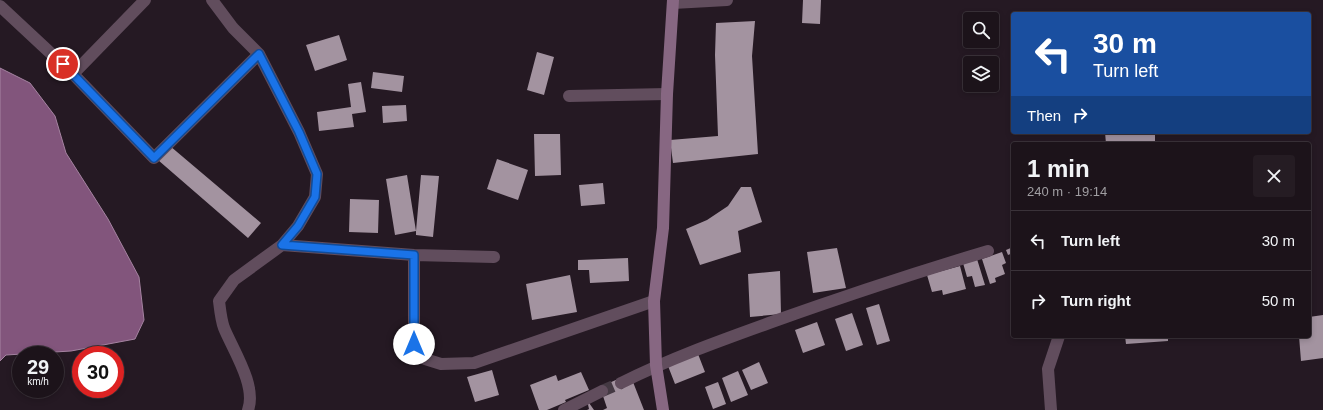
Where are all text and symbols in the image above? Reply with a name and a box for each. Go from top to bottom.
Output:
map controls [963,12,999,92]
button: search [963,12,999,48]
icon: left [1027,28,1079,80]
text: 30 m [1093,28,1157,59]
pin [46,47,80,81]
icon: arrive [52,53,74,75]
button: layers [963,56,999,92]
text: Turn left [1093,61,1158,81]
icon: right [1069,104,1091,126]
text: Then [1027,107,1061,124]
text: 1 min [1027,155,1090,182]
button: close [1253,155,1295,197]
text: 240 m · 19:14 [1027,184,1107,199]
icon: left [1027,230,1049,252]
text: Turn left [1061,232,1120,249]
text: 30 m [1262,232,1295,249]
icon: right [1027,290,1049,312]
text: Turn right [1061,292,1131,309]
text: 50 m [1262,292,1295,309]
position arrow [393,323,435,365]
speed limit sign: 30 [72,346,124,398]
text: 29 [27,356,49,378]
text: km/h [27,376,49,387]

